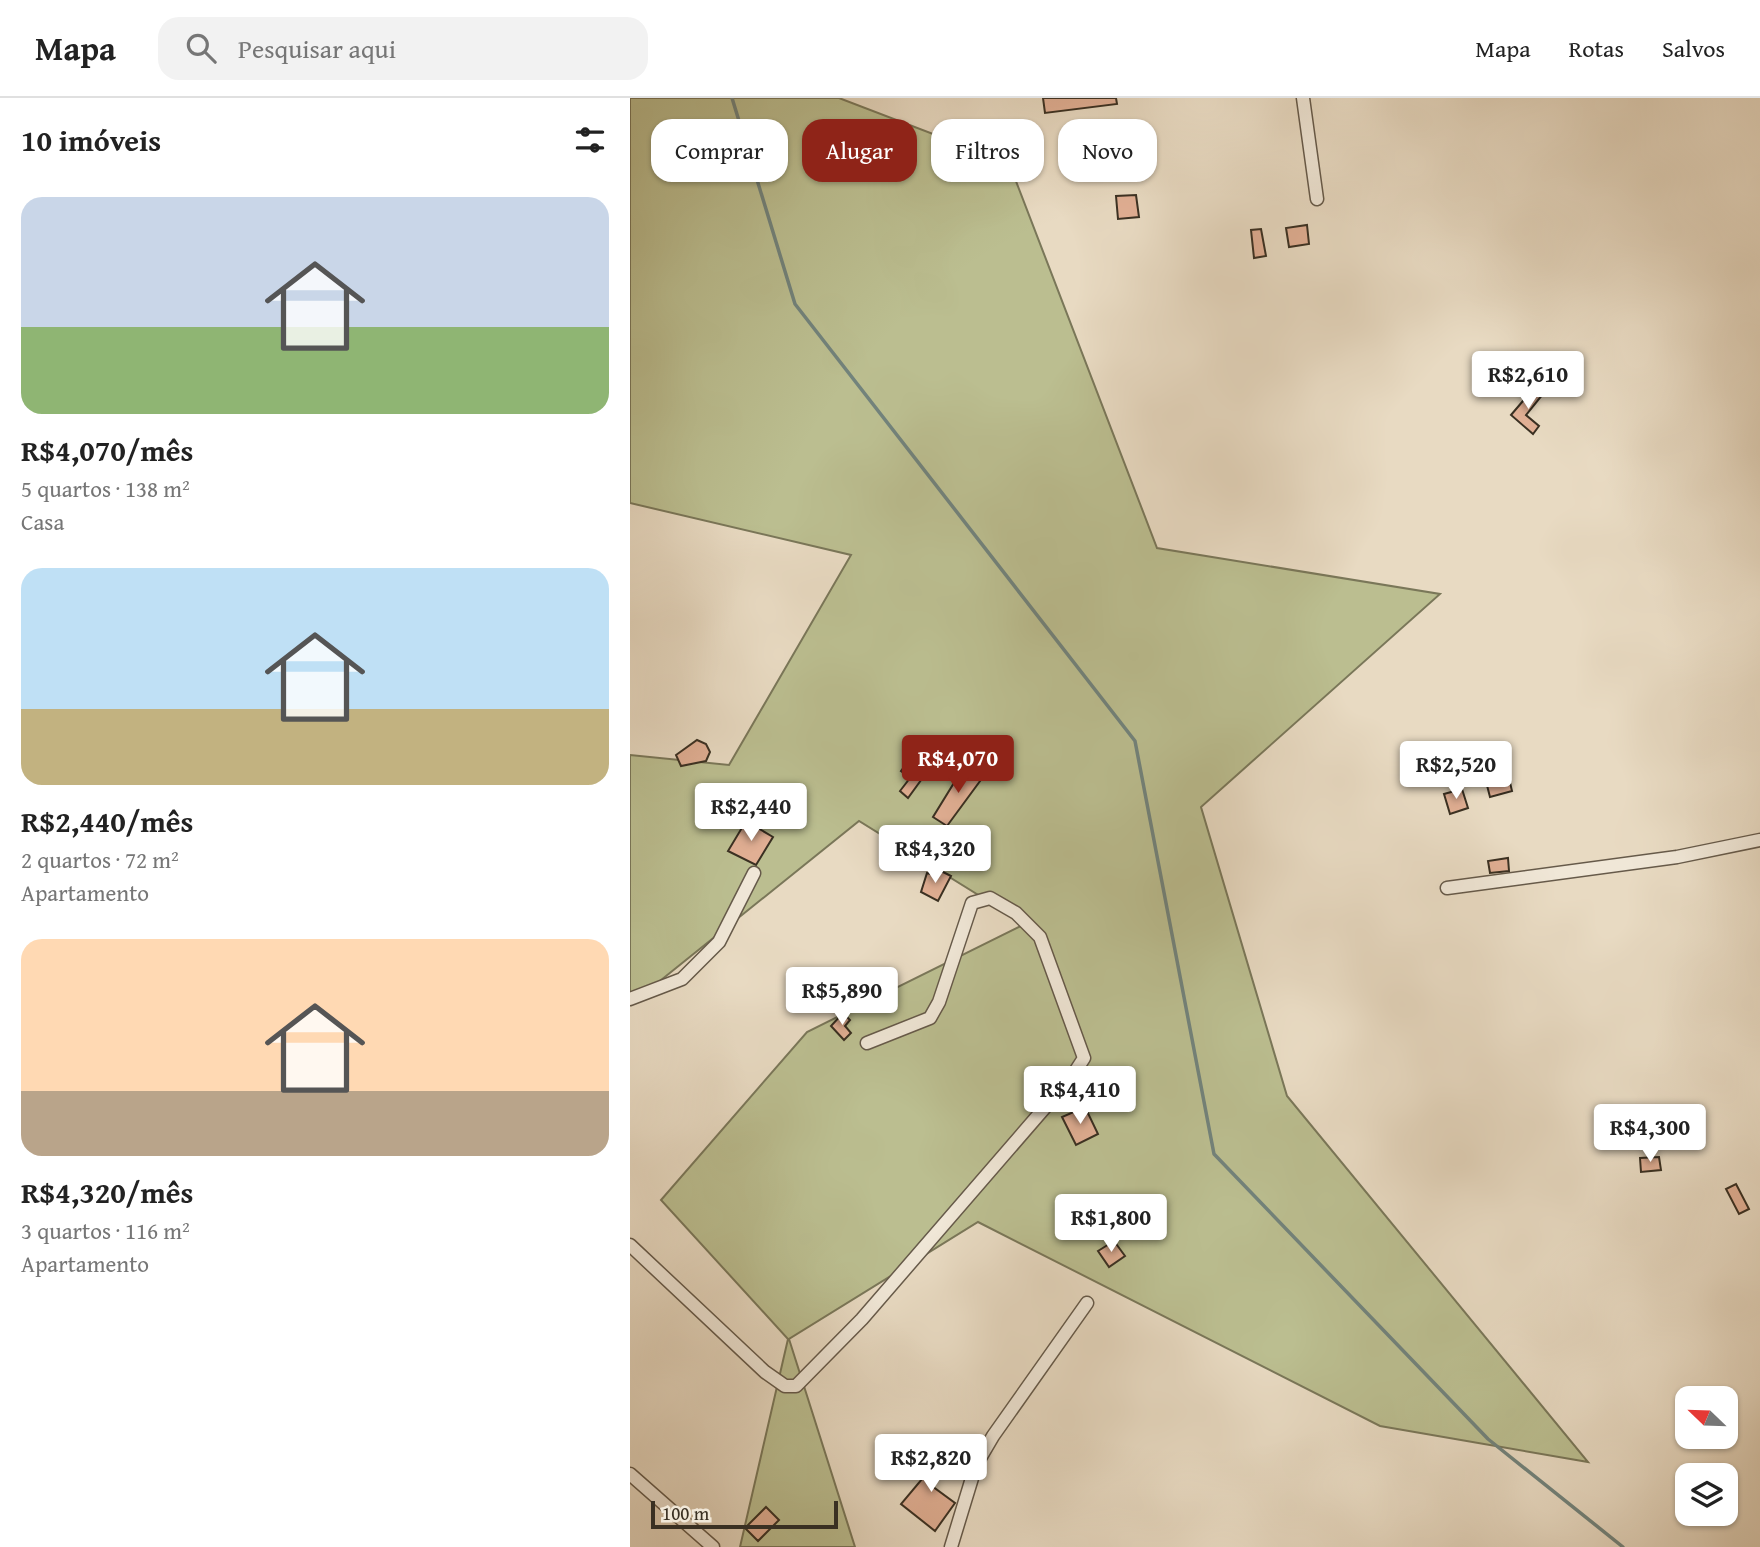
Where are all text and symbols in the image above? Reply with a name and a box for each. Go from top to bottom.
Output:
search box [158,17,648,80]
text: Mapa [35,24,116,72]
icon: search [182,29,220,67]
text: Pesquisar aqui [238,29,396,68]
text: Mapa [1475,31,1531,66]
text: Rotas [1569,31,1624,66]
text: Salvos [1662,31,1725,66]
text: 10 imóveis [21,118,161,162]
chip: Comprar [651,119,788,182]
chip: Alugar [802,119,917,182]
chip: Filtros [931,119,1044,182]
chip: Novo [1058,119,1157,182]
icon: filters [571,121,609,159]
icon: home [252,243,378,369]
pin: R$2,610 [1463,352,1593,411]
text: R$2,610 [1488,357,1568,390]
text: R$4,070/mês [21,428,193,472]
text: 5 quartos · 138 m² [21,472,190,505]
text: Casa [21,505,64,538]
icon: home [252,614,378,740]
pin: R$4,070 [893,736,1023,795]
text: R$4,070 [918,741,998,774]
pin: R$2,520 [1391,742,1521,801]
text: R$2,520 [1416,747,1496,780]
pin: R$2,440 [686,784,816,843]
text: R$2,440 [711,789,791,822]
text: R$2,440/mês [21,799,193,843]
pin: R$4,320 [870,826,1000,885]
text: R$4,320 [895,831,975,864]
text: 2 quartos · 72 m² [21,843,179,876]
text: Apartamento [21,876,149,909]
pin: R$5,890 [777,968,907,1027]
text: R$5,890 [802,973,882,1006]
icon: home [252,985,378,1111]
pin: R$4,410 [1015,1066,1145,1126]
text: R$4,410 [1040,1072,1120,1105]
pin: R$4,300 [1585,1104,1715,1164]
text: R$4,300 [1610,1110,1690,1143]
text: R$4,320/mês [21,1170,193,1214]
pin: R$1,800 [1046,1194,1176,1254]
text: R$1,800 [1071,1200,1151,1233]
text: 3 quartos · 116 m² [21,1214,190,1247]
text: Apartamento [21,1247,149,1280]
north arrow [1675,1386,1738,1449]
map controls [1675,1386,1738,1526]
pin: R$2,820 [866,1434,996,1494]
text: R$2,820 [891,1440,971,1473]
button: layers [1675,1463,1738,1526]
scale bar [651,1498,838,1530]
text: 100 m [662,1499,709,1527]

